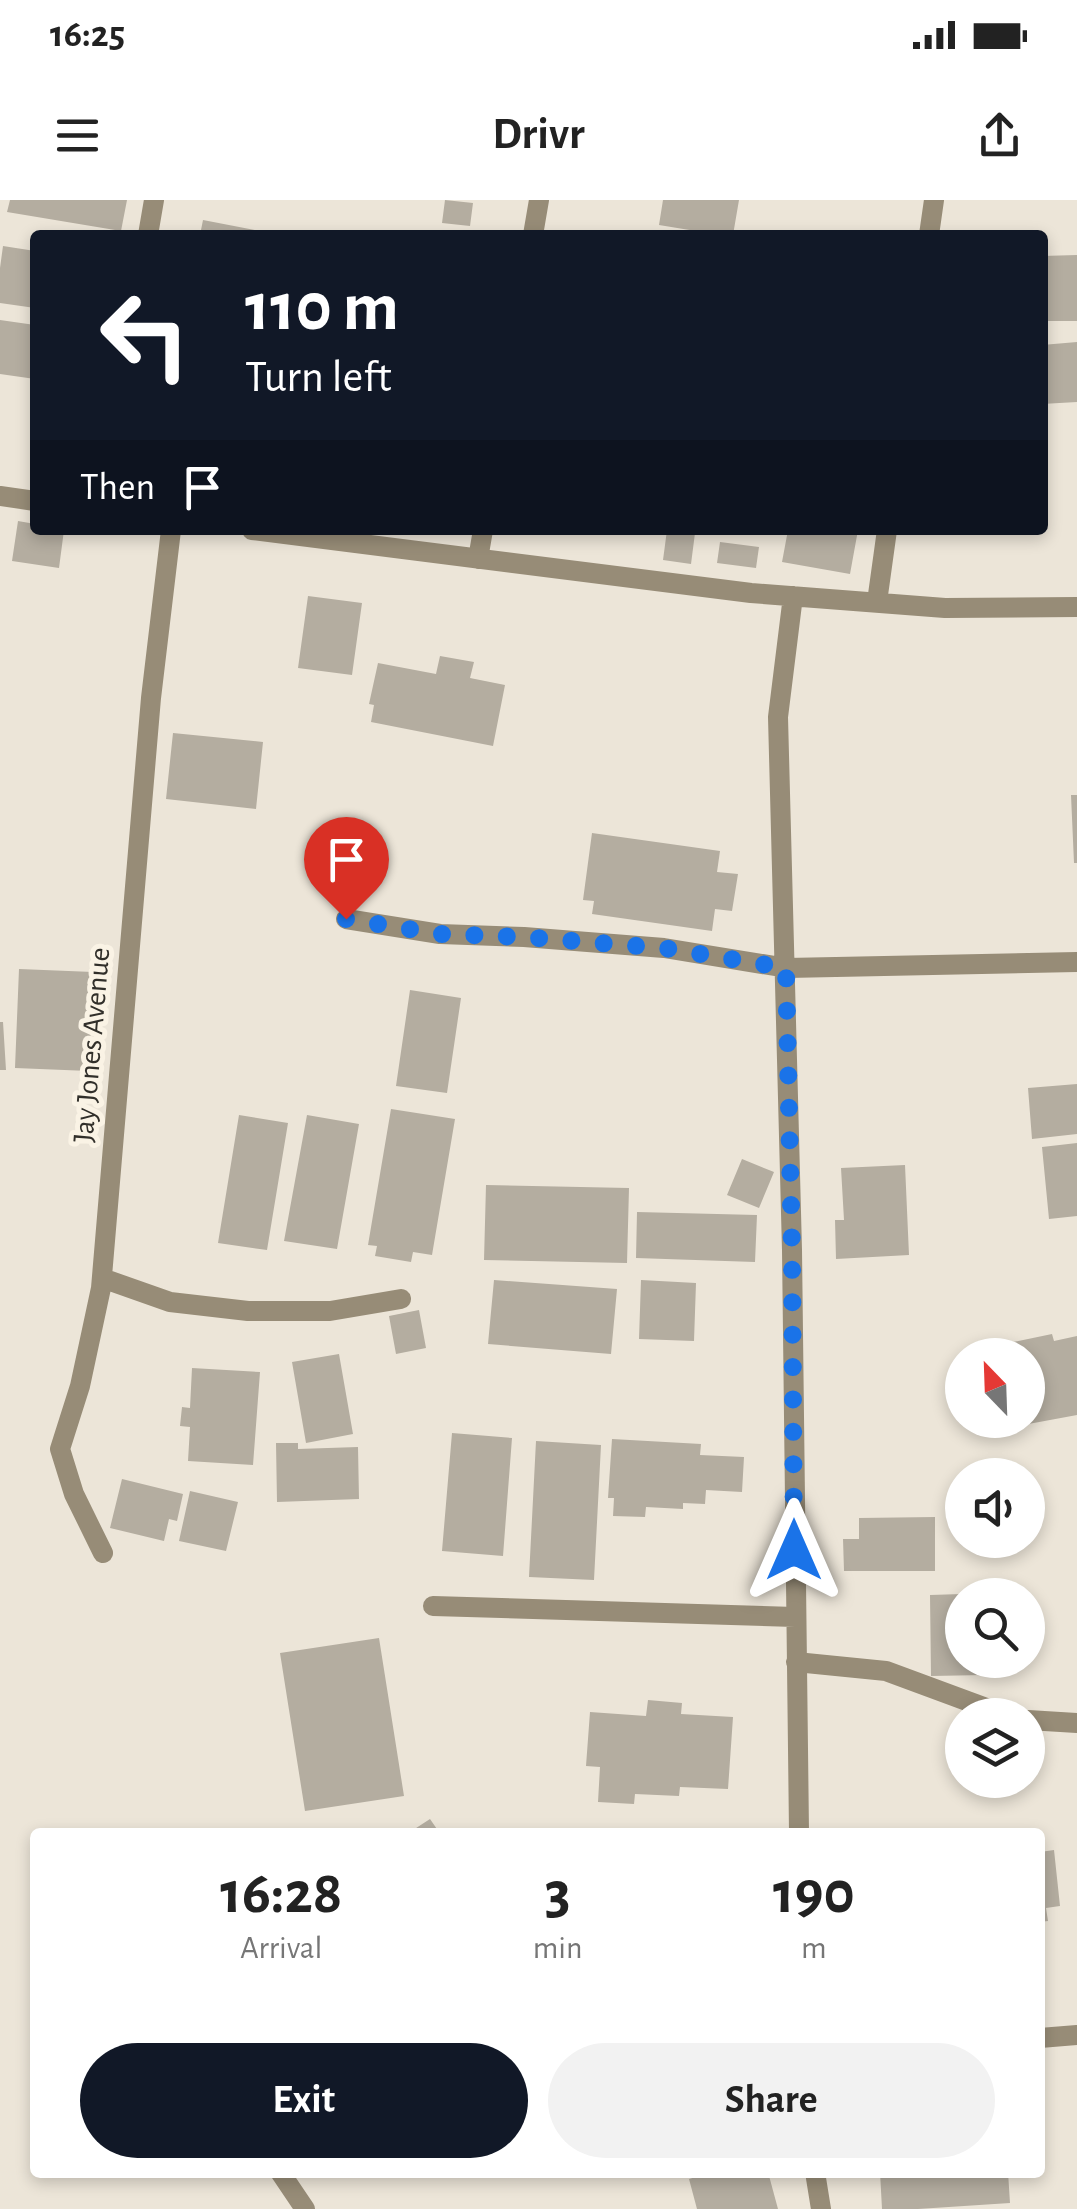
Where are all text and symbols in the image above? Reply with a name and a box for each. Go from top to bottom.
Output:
text: 16:25 [50,16,125,54]
icon: menu [50,108,105,163]
icon: share [972,108,1027,163]
text: Drivr [492,112,585,157]
icon: left [80,270,210,400]
text: 110 m [245,273,399,343]
text: Turn left [245,355,392,400]
icon: arrive [175,460,230,515]
text: Then [80,469,155,507]
pin [304,817,389,920]
icon: arrive [319,832,374,887]
street label: Jay Jones Avenue [69,946,115,1144]
north arrow [945,1338,1045,1438]
map controls [945,1338,1045,1798]
button: sound [945,1458,1045,1558]
position arrow [742,1498,846,1602]
button: search [945,1578,1045,1678]
button: layers [945,1698,1045,1798]
text: 16:28 [220,1864,342,1924]
text: 3 [545,1864,571,1924]
text: 190 [773,1864,855,1924]
text: Arrival [240,1932,323,1964]
text: min [533,1932,583,1964]
text: m [801,1932,827,1964]
button: Exit [80,2043,528,2158]
button: Share [548,2043,995,2158]

